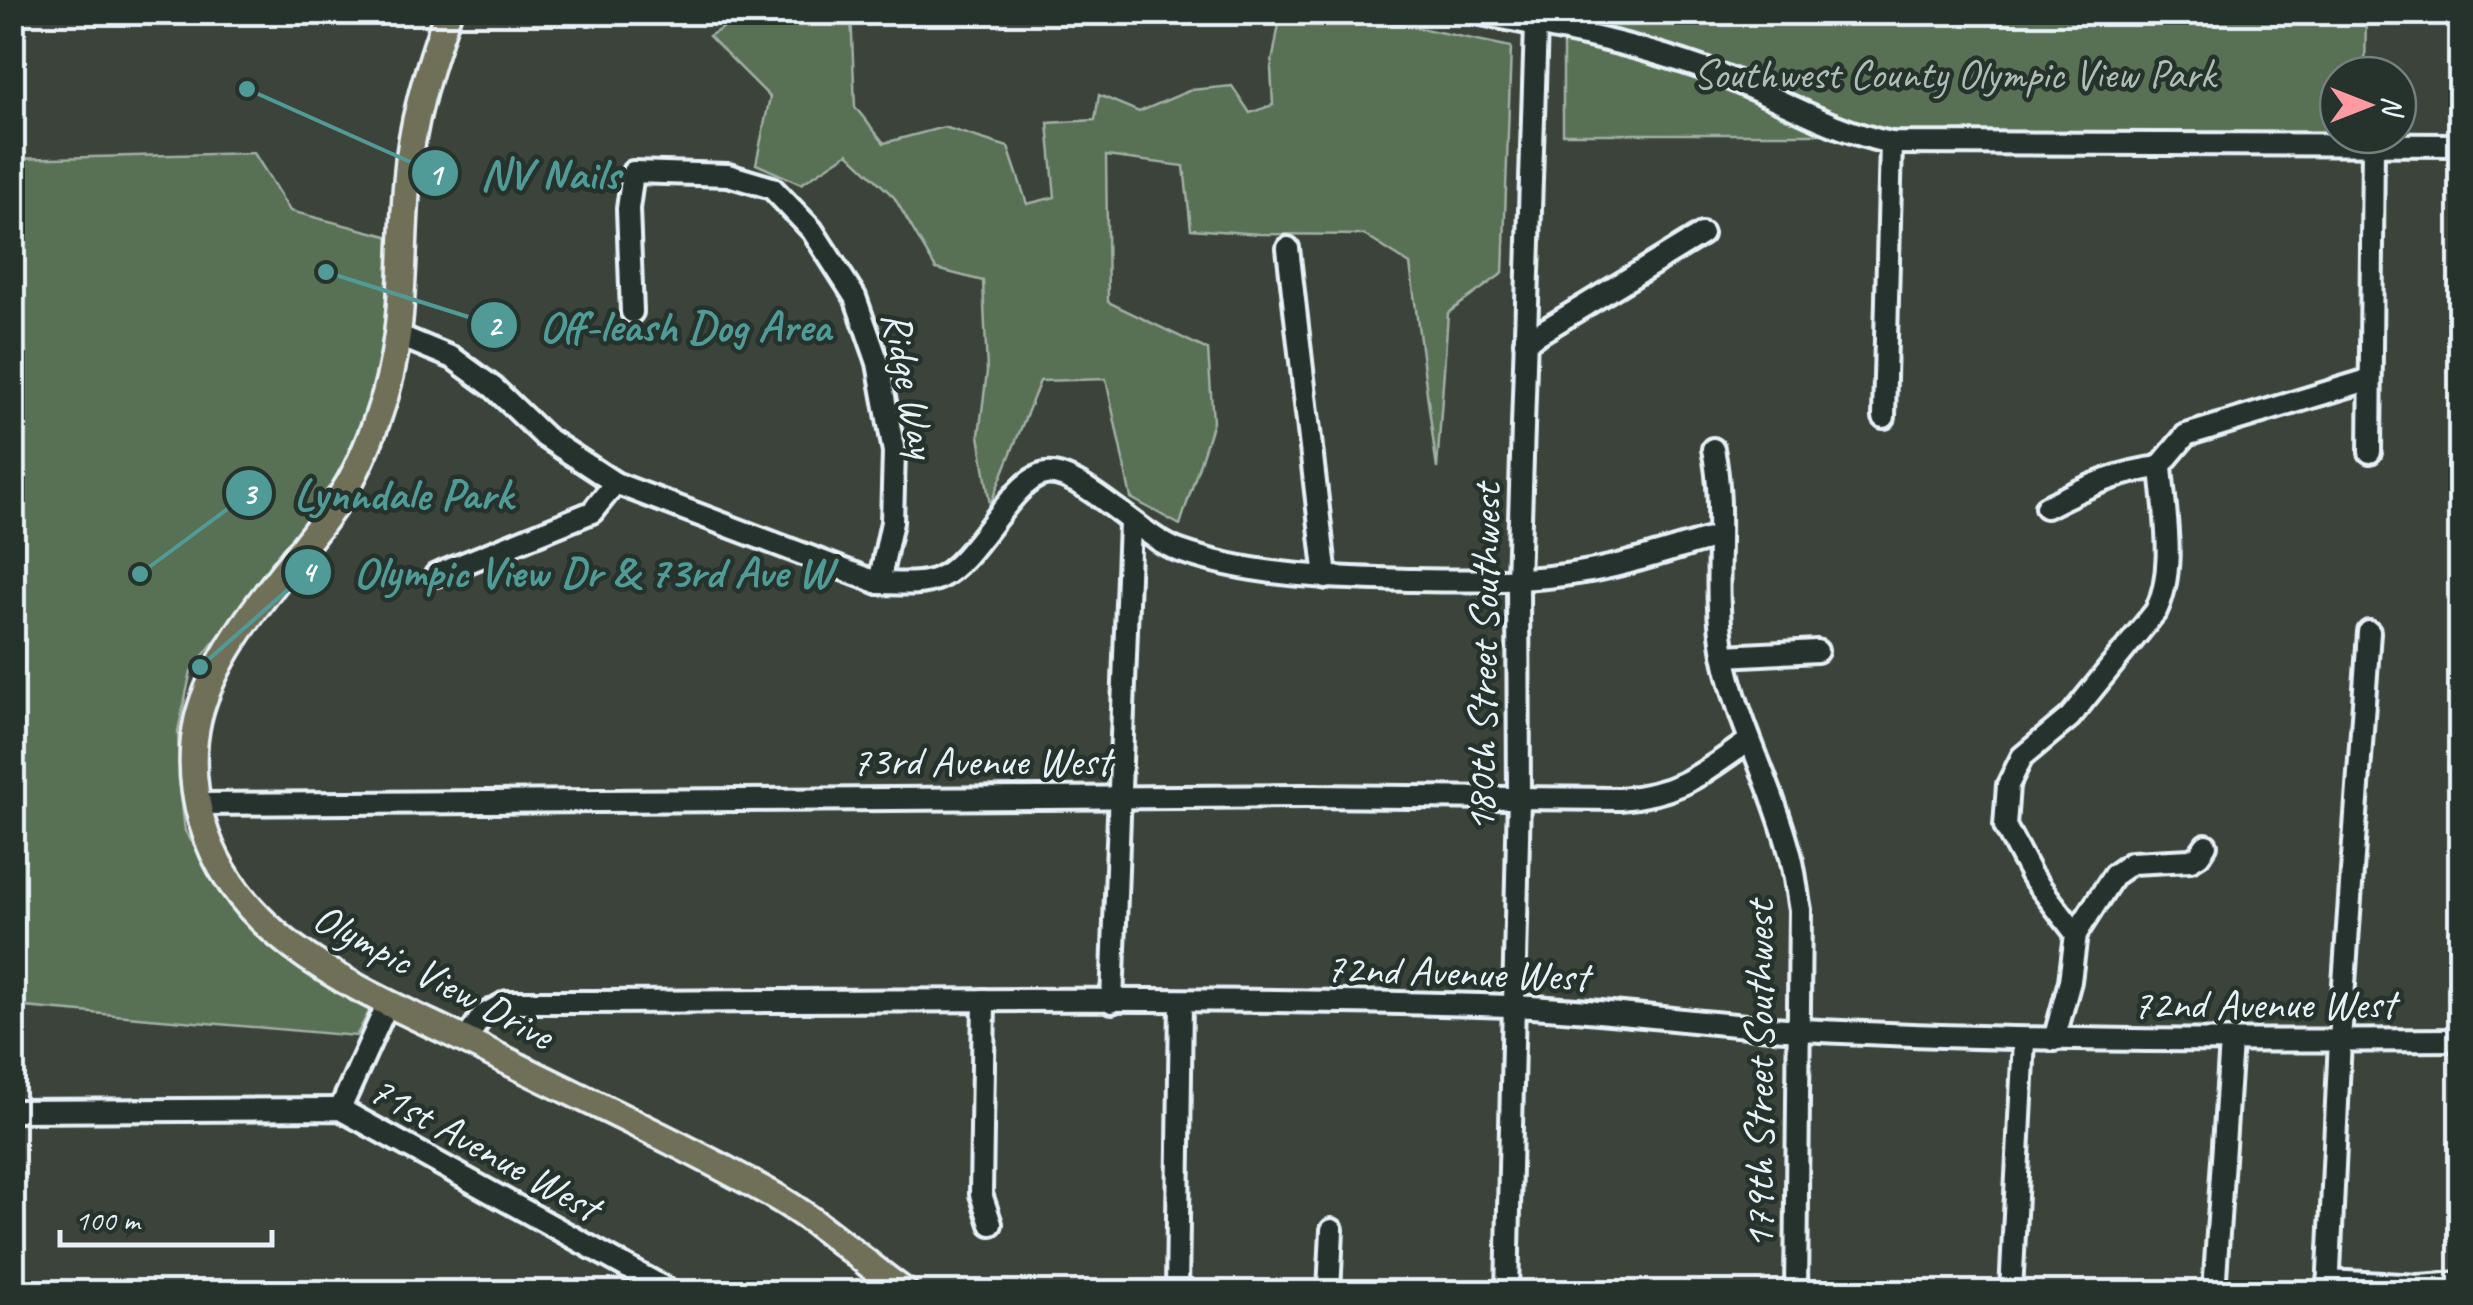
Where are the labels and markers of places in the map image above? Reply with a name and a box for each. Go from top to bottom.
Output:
callout: NV Nails [410,136,641,211]
callout: Off-leash Dog Area [469,288,851,363]
callout: Lynndale Park [224,456,533,531]
callout: Olympic View Dr & 73rd Ave W [283,534,850,609]

